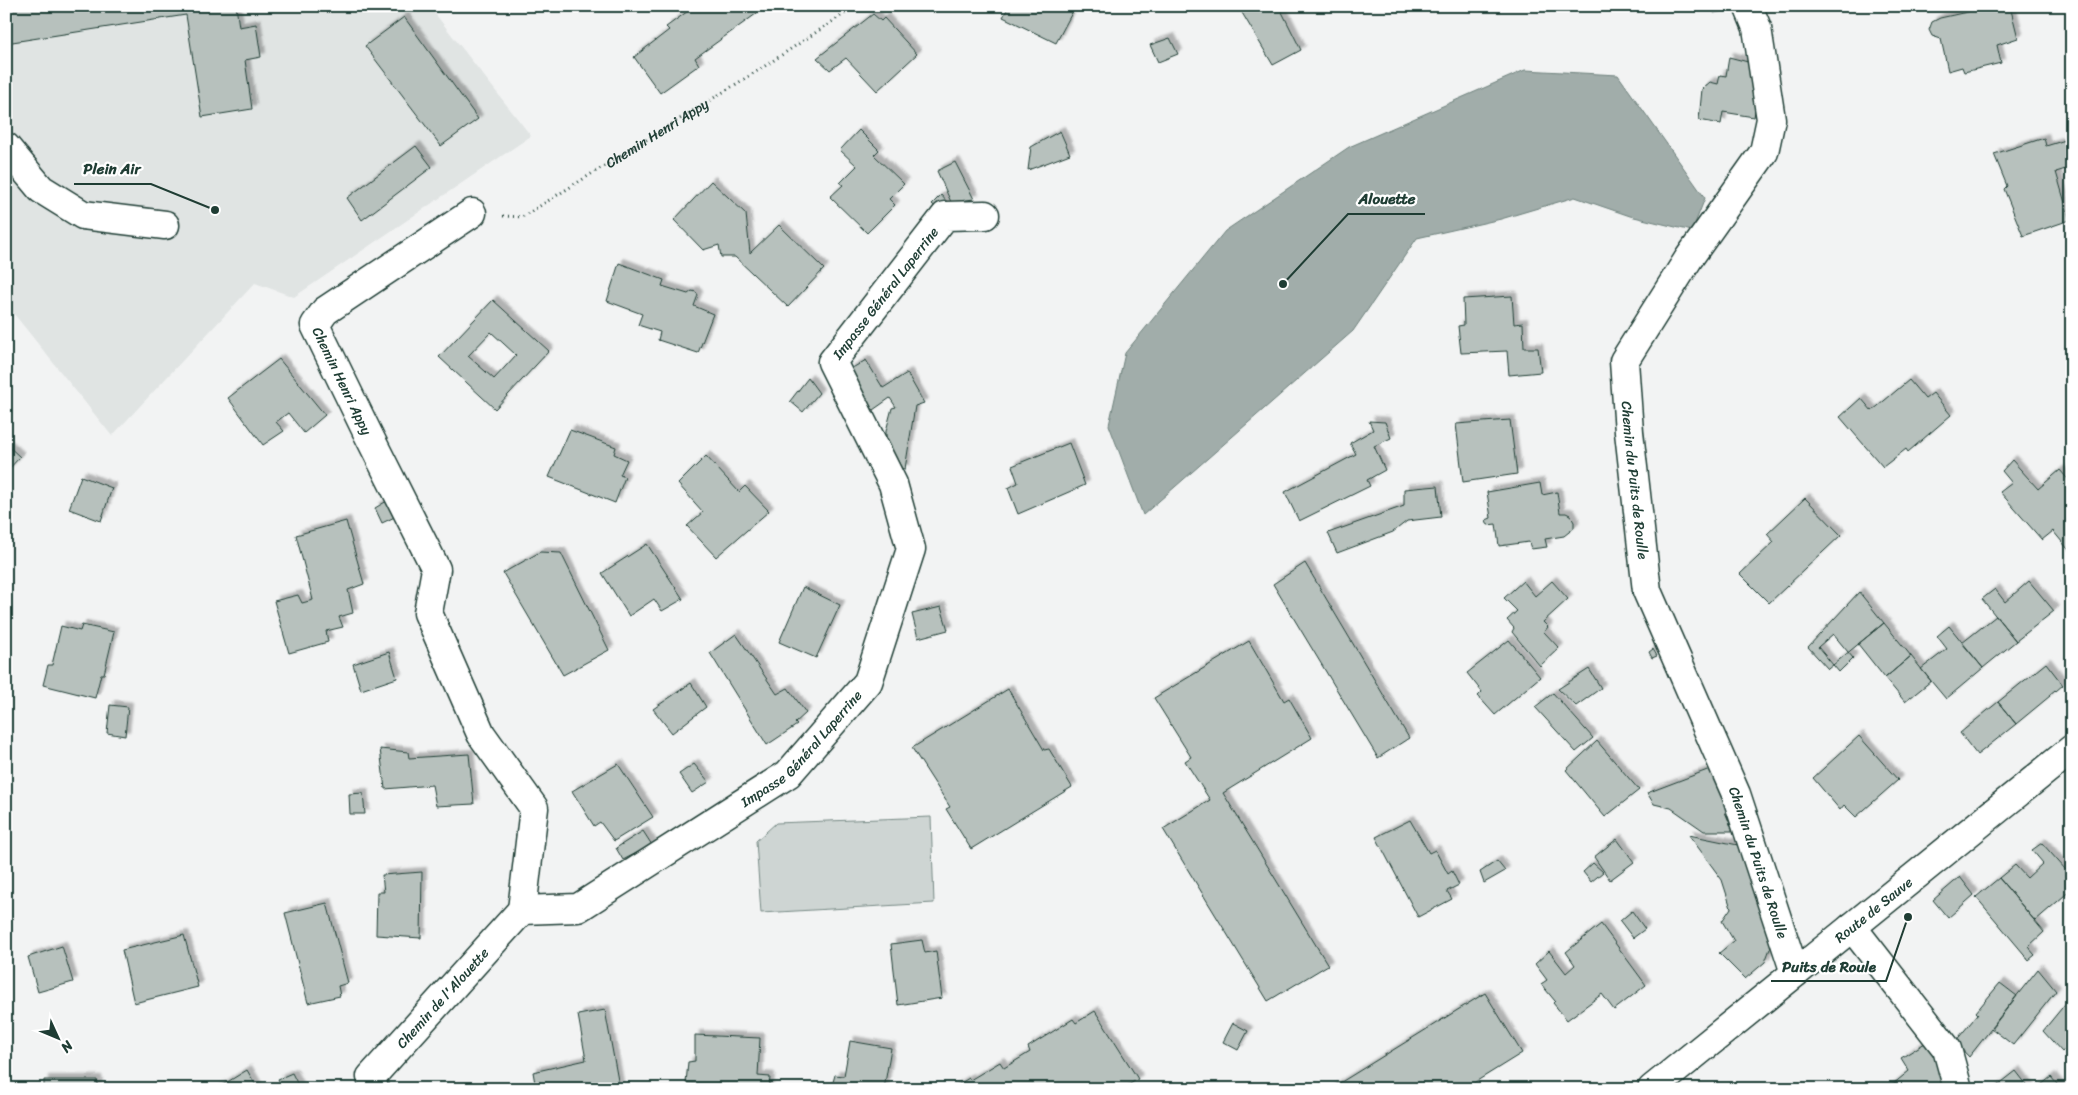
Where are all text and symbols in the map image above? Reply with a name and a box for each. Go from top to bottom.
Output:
street label: Chemin Henri Appy [600,91,714,175]
callout: Plein Air [74,154,151,184]
text: Plein Air [83,156,143,182]
callout: Alouette [1348,184,1425,214]
text: Alouette [1357,186,1416,212]
street label: Impasse Général Laperrine [825,221,945,366]
street label: Chemin Henri Appy [305,322,380,440]
street label: Chemin du Puits de Roulle [1614,400,1656,561]
street label: Impasse Général Laperrine [734,684,868,814]
street label: Chemin du Puits de Roulle [1722,782,1795,942]
street label: Route de Sauve [1829,870,1918,949]
street label: Chemin de l'Alouette [390,941,495,1054]
callout: Puits de Roule [1771,951,1886,981]
text: Puits de Roule [1782,954,1877,980]
north arrow [32,1012,82,1062]
text: N [54,1034,80,1059]

